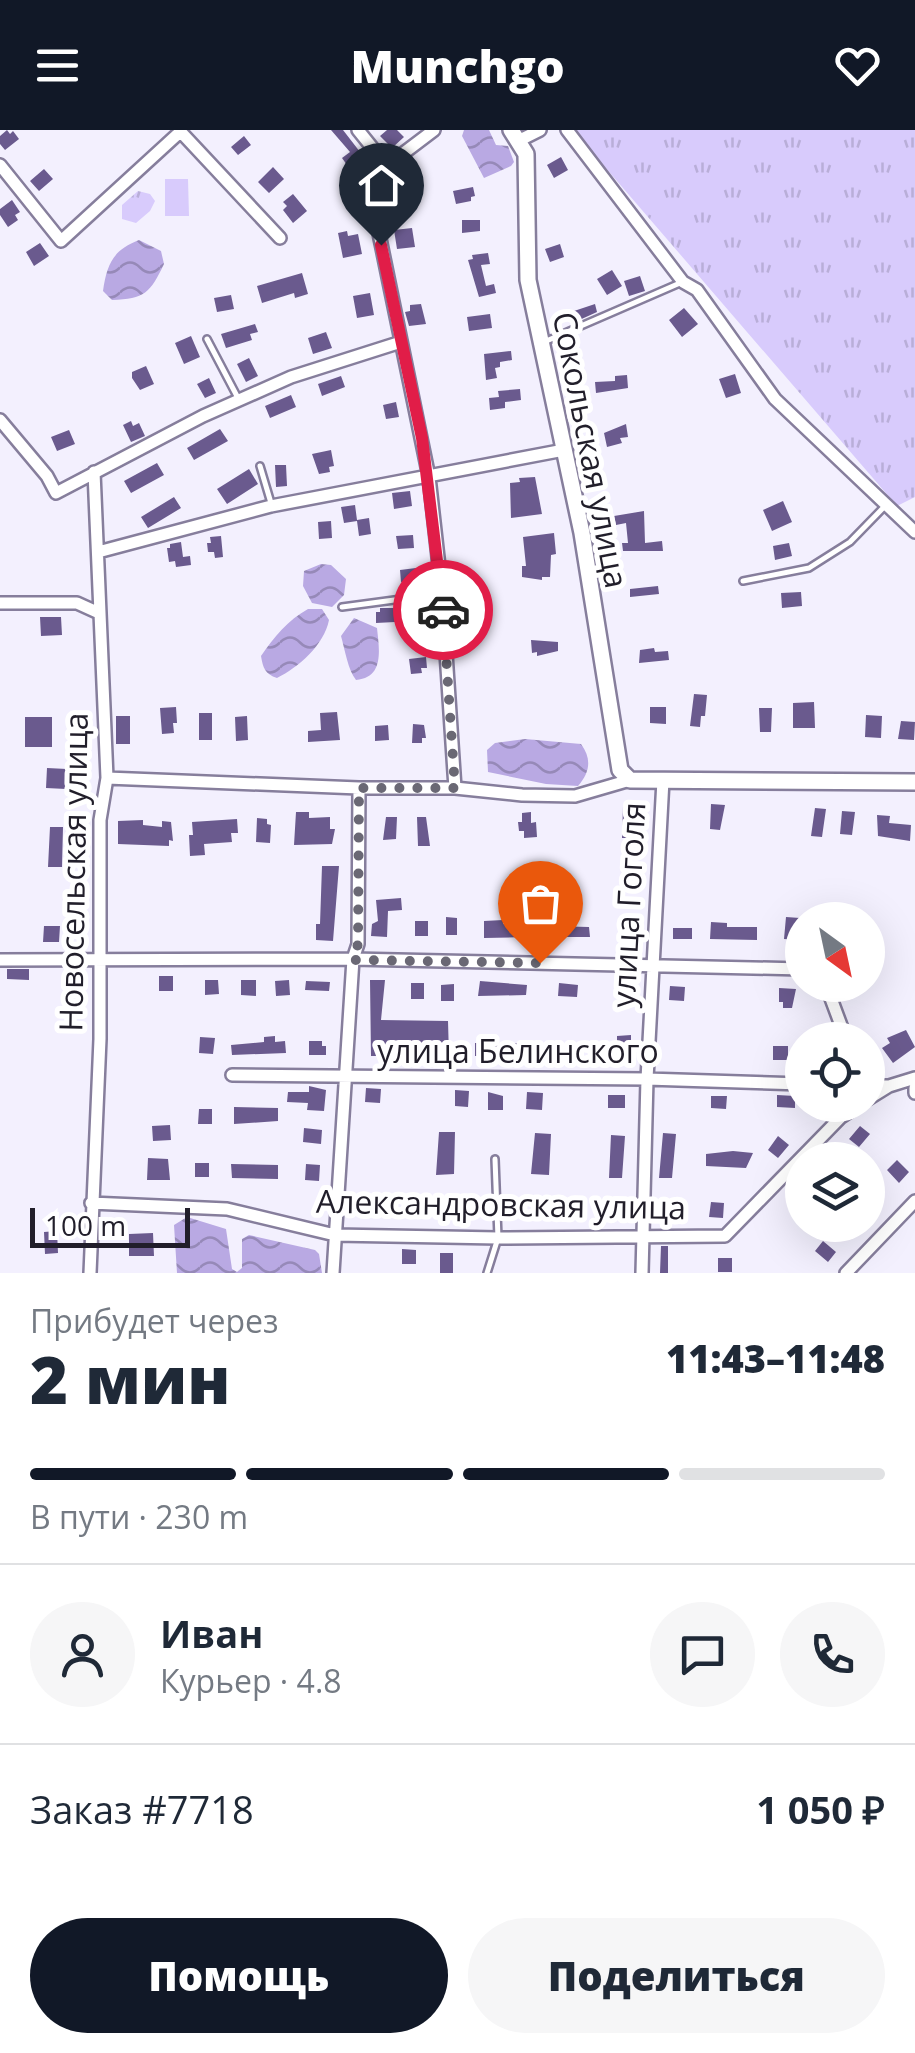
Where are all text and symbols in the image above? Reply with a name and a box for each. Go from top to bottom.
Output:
text: Munchgo [350,35,565,96]
icon: menu [30,38,85,93]
icon: heart [830,38,885,93]
pin [339,143,424,246]
icon: home [354,158,409,213]
street label: Сокольская улица [544,308,639,592]
courier [393,560,493,660]
icon: car [416,583,471,638]
street label: Новосельская улица [48,712,97,1032]
street label: улица Гоголя [601,801,654,1009]
pin [498,861,583,964]
icon: bag [513,876,568,931]
north arrow [785,902,885,1002]
map controls [785,902,885,1242]
button: locate [785,1022,885,1122]
street label: улица Белинского [377,1029,659,1072]
button: layers [785,1142,885,1242]
street label: Александровская улица [316,1179,686,1228]
scale bar [30,1203,190,1248]
text: 100 m [45,1206,126,1244]
text: Прибудет через [30,1299,278,1342]
text: 11:43–11:48 [666,1332,885,1384]
text: 2 мин [30,1335,231,1423]
text: В пути · 230 m [30,1495,248,1538]
button: person [30,1602,135,1707]
button: chat [650,1602,755,1707]
button: phone [780,1602,885,1707]
text: Иван [160,1607,263,1659]
text: Курьер · 4.8 [160,1659,342,1702]
text: Заказ #7718 [30,1783,254,1835]
text: 1 050 ₽ [756,1783,885,1835]
button: Помощь [30,1918,448,2033]
button: Поделиться [468,1918,885,2033]

